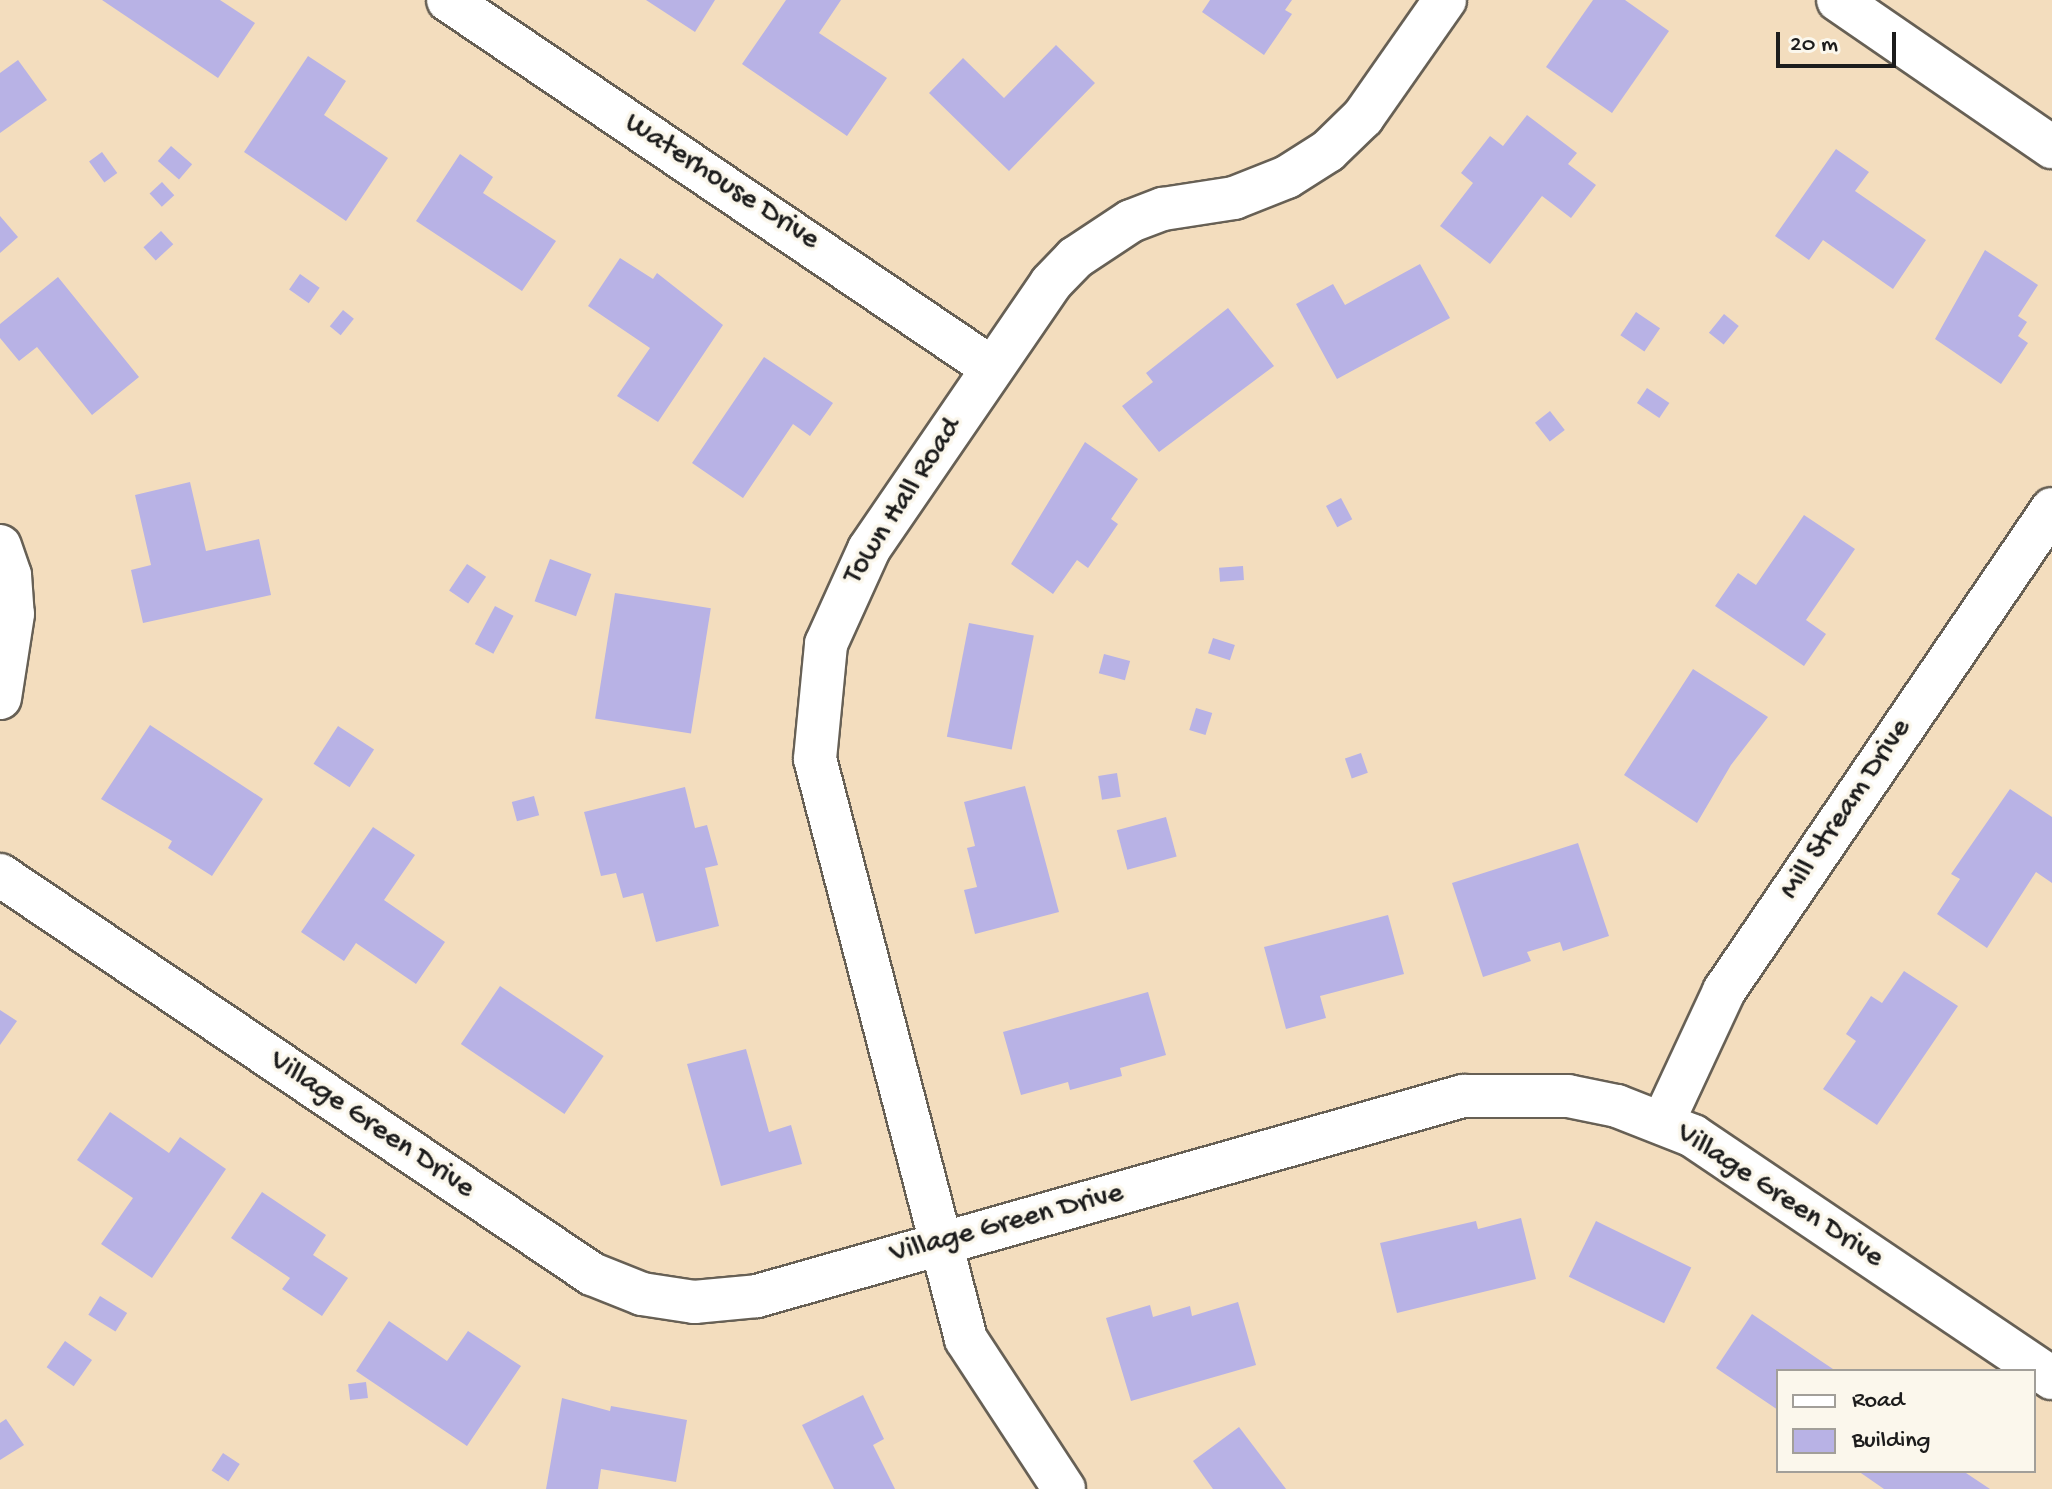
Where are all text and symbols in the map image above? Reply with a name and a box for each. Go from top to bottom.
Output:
scale bar [1780,16,1900,66]
text: 20 m [1790,31,1838,60]
street label: Waterhouse Drive [617,107,825,259]
street label: Town Hall Road [837,412,971,592]
street label: Mill Stream Drive [1773,713,1921,907]
street label: Village Green Drive [261,1044,481,1208]
street label: Village Green Drive [1669,1117,1889,1277]
street label: Village Green Drive [886,1177,1128,1273]
legend [1776,1369,2036,1473]
text: Road [1852,1387,1904,1416]
text: Building [1852,1427,1930,1456]

